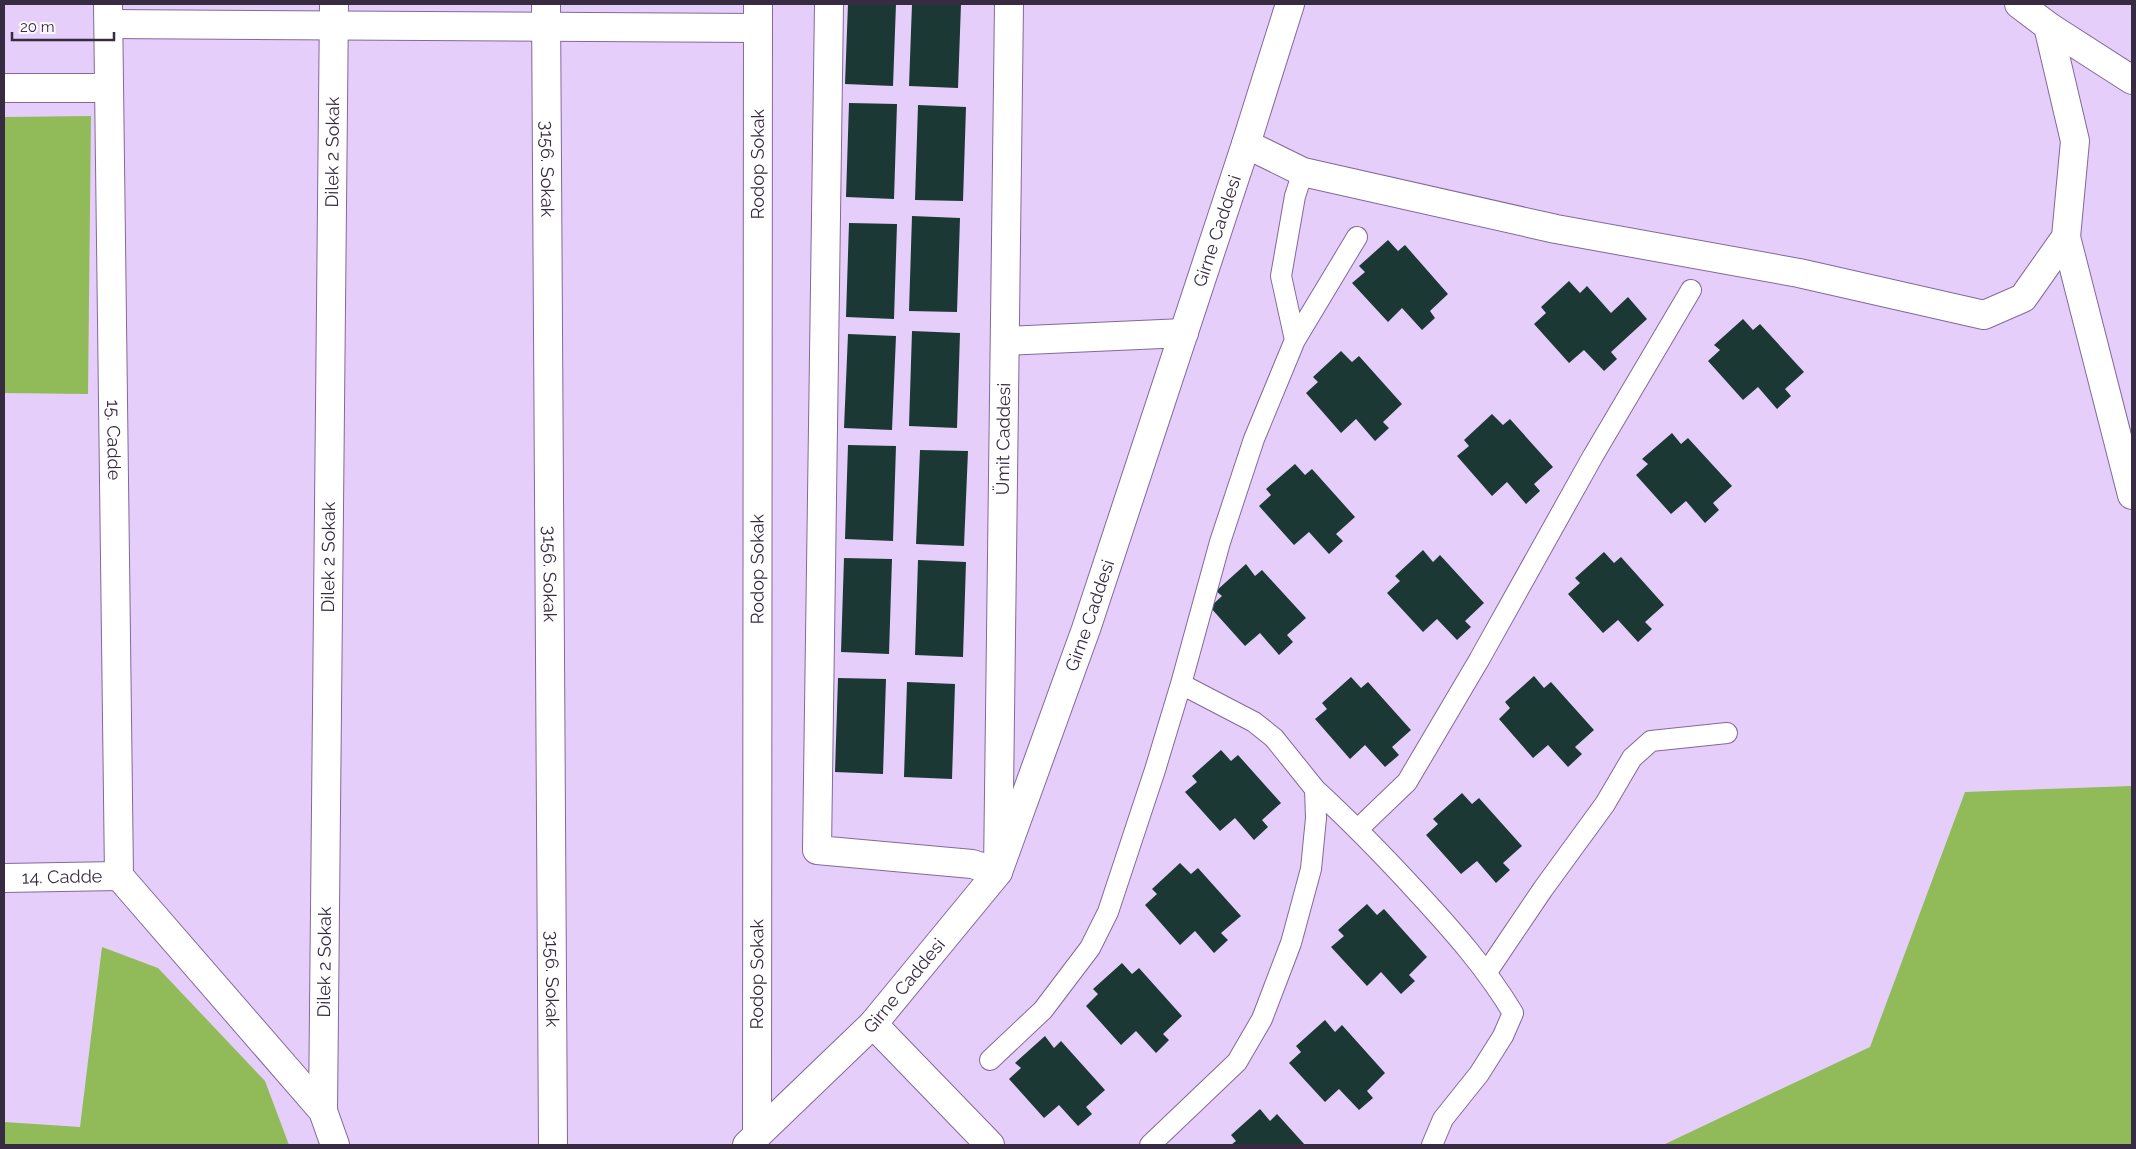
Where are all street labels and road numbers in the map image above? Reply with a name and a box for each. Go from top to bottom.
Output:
street label: Dilek 2 Sokak [321,96,343,208]
street label: Rodop Sokak [747,108,768,219]
street label: 3156. Sokak [537,121,558,218]
street label: Girne Caddesi [1189,172,1245,290]
street label: Ümit Caddesi [992,383,1014,495]
street label: 15. Cadde [103,399,125,481]
street label: Dilek 2 Sokak [317,501,339,613]
street label: Rodop Sokak [746,513,768,624]
street label: 3156. Sokak [539,526,561,623]
street label: Girne Caddesi [1061,557,1118,674]
street label: 14. Cadde [21,865,103,888]
street label: Dilek 2 Sokak [313,906,335,1018]
street label: Rodop Sokak [746,918,767,1029]
street label: 3156. Sokak [542,931,563,1028]
street label: Girne Caddesi [859,934,949,1037]

